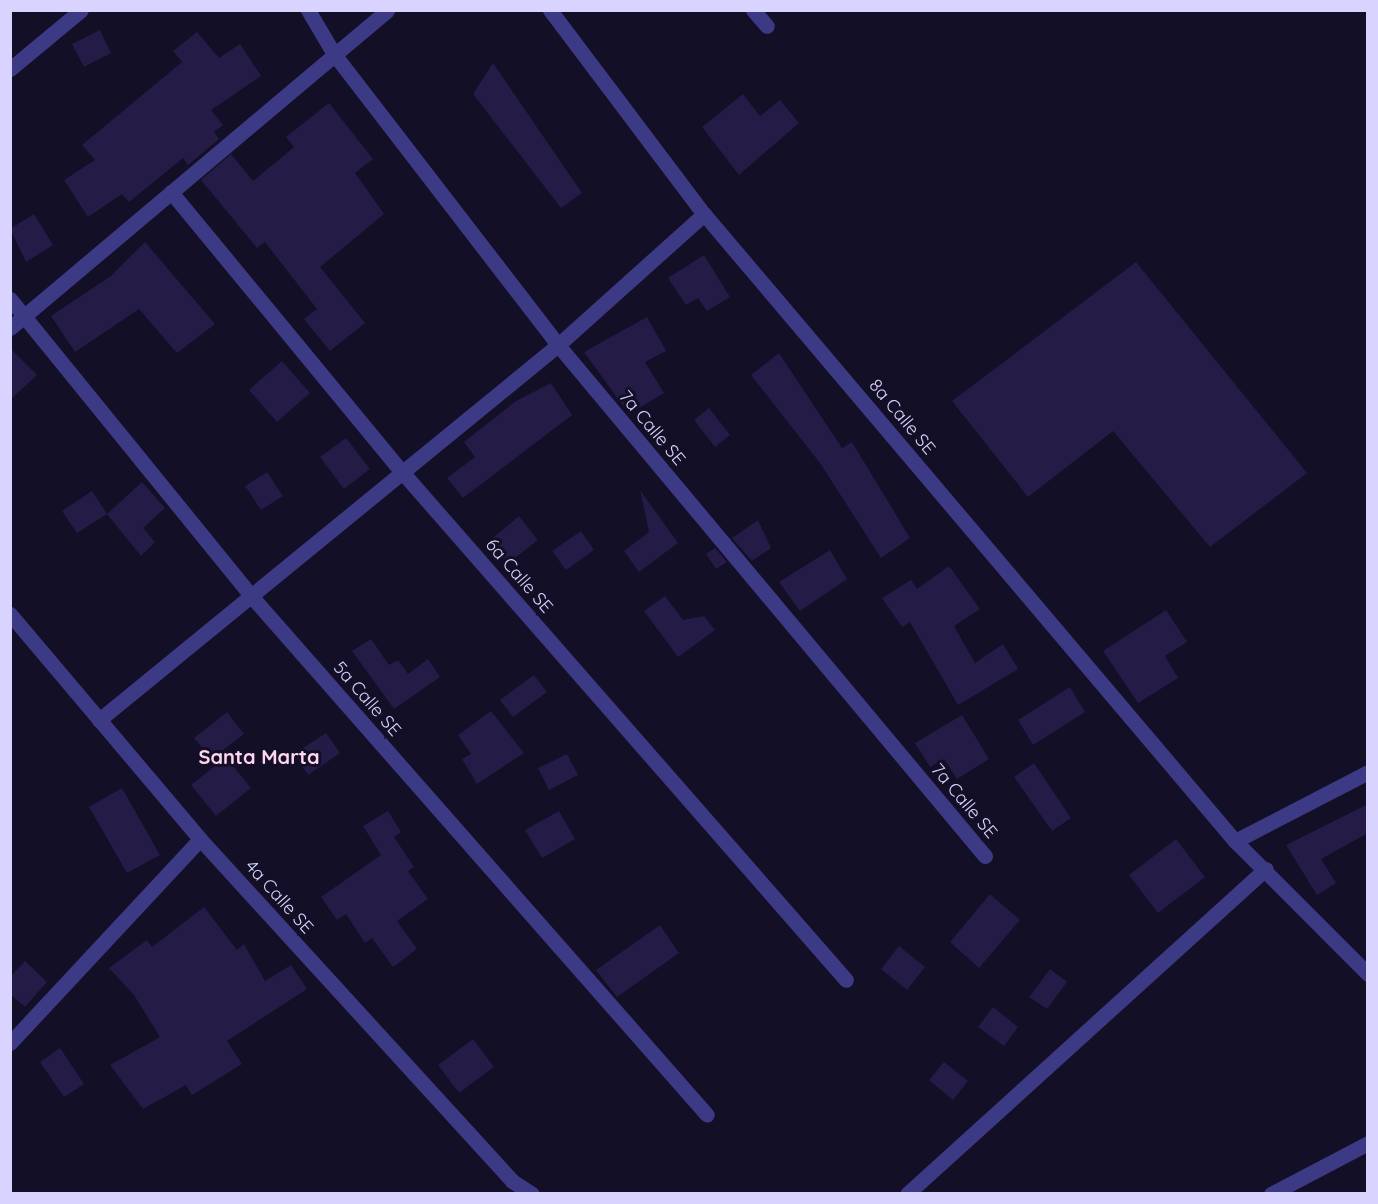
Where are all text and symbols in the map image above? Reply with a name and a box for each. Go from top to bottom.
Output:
street label: 8a Calle SE [864,375,940,459]
street label: 7a Calle SE [614,386,690,470]
street label: 6a Calle SE [481,534,557,618]
street label: 5a Calle SE [329,657,405,741]
district label: Santa Marta [198,744,320,768]
street label: 7a Calle SE [926,759,1002,843]
street label: 4a Calle SE [240,856,318,938]

